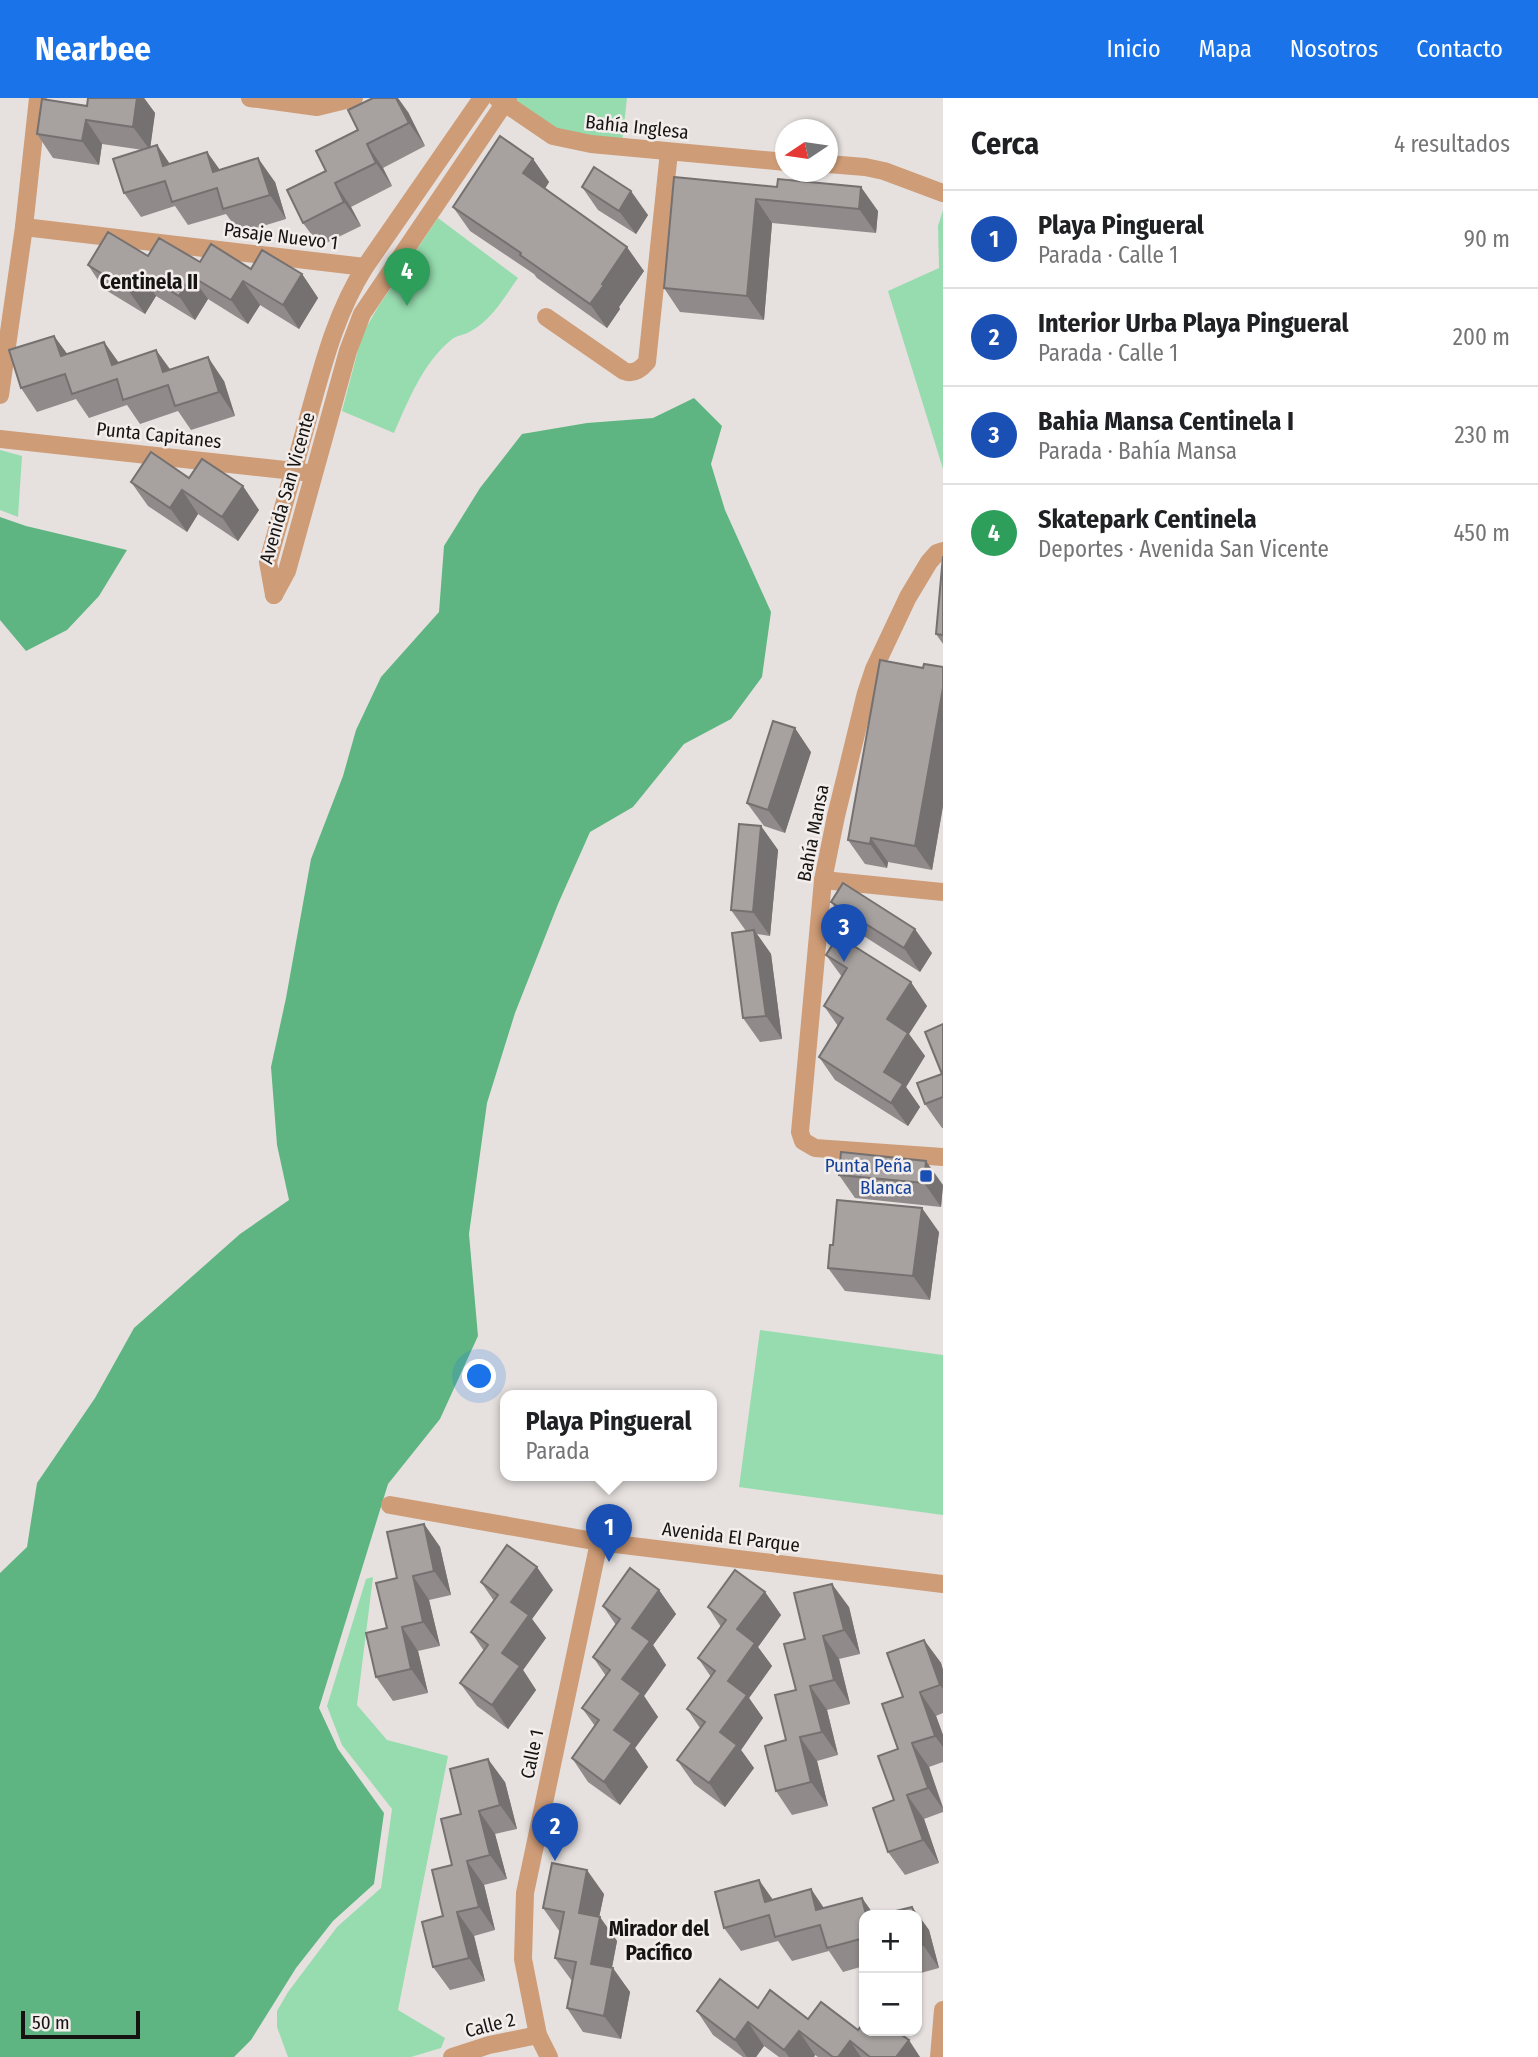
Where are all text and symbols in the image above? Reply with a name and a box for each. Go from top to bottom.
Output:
text: Nearbee [35,29,151,69]
text: Inicio [1107,35,1161,63]
text: Mapa [1199,35,1252,63]
text: Nosotros [1290,35,1378,63]
text: Contacto [1416,35,1503,63]
street label: Bahía Inglesa [584,110,690,144]
north arrow [775,119,838,182]
text: Cerca [971,126,1039,162]
text: 4 resultados [1394,130,1510,158]
text: Playa Pingueral [1038,210,1204,241]
street label: Pasaje Nuevo 1 [223,218,339,254]
text: 1 [989,225,999,253]
text: 90 m [1464,225,1510,253]
text: Parada · Calle 1 [1038,241,1178,269]
pin: 4 [384,248,430,306]
district label: Centinela II [100,269,198,295]
text: Interior Urba Playa Pingueral [1038,308,1349,339]
text: 2 [989,323,999,351]
text: 200 m [1453,323,1510,351]
text: Parada · Calle 1 [1038,339,1178,367]
text: Bahia Mansa Centinela I [1038,406,1294,437]
street label: Avenida San Vicente [254,410,320,566]
street label: Punta Capitanes [95,417,223,453]
text: 3 [989,421,999,449]
text: 230 m [1454,421,1510,449]
text: Parada · Bahía Mansa [1038,437,1237,465]
text: Skatepark Centinela [1038,504,1257,535]
text: 4 [988,519,1000,547]
text: 450 m [1453,519,1510,547]
text: Deportes · Avenida San Vicente [1038,535,1329,563]
street label: Bahía Mansa [792,783,834,883]
pin: 3 [821,904,867,962]
place label: Punta Peña Blanca [825,1154,912,1199]
marker: Punta Peña Blanca [918,1168,934,1184]
your location [462,1359,496,1393]
popup [500,1390,717,1481]
text: Playa Pingueral [526,1406,691,1437]
text: Parada [526,1437,590,1465]
pin: 1 [586,1504,632,1562]
street label: Avenida El Parque [661,1517,801,1557]
street label: Calle 1 [516,1727,548,1781]
pin: 2 [532,1803,578,1861]
map controls [859,1910,922,2036]
button: + [859,1910,922,1973]
district label: Mirador del Pacífico [609,1916,710,1966]
button: − [859,1973,922,2036]
scale bar [21,2008,140,2040]
street label: Calle 2 [463,2008,517,2042]
text: 50 m [32,2011,70,2034]

